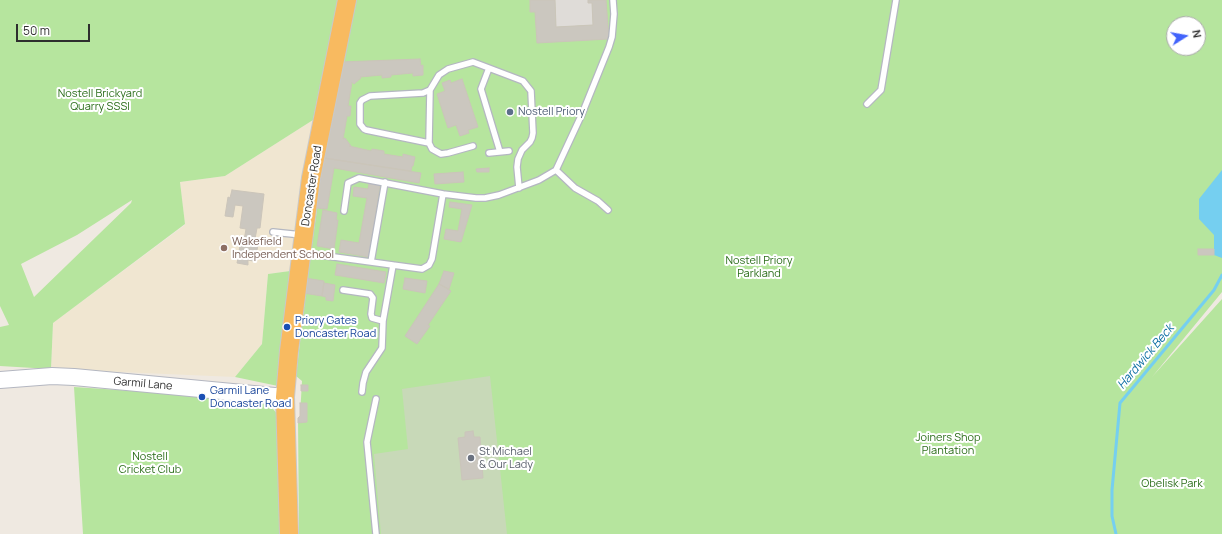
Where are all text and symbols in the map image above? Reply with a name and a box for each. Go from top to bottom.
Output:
scale bar [18,16,92,42]
north arrow [1166,16,1206,56]
text: 50 m [23,22,50,39]
text: N [1189,28,1205,39]
park label: Nostell Brickyard Quarry SSSI [58,87,142,113]
place label: Nostell Priory [518,105,585,119]
marker: Nostell Priory [505,107,515,117]
street label: Doncaster Road [299,145,325,227]
place label: Wakefield Independent School [232,235,334,261]
marker: Wakefield Independent School [219,243,229,253]
park label: Nostell Priory Parkland [725,254,793,280]
place label: Priory Gates Doncaster Road [295,314,376,340]
marker: Priory Gates Doncaster Road [282,322,292,332]
water label: Hardwick Beck [1115,322,1177,392]
street label: Garmil Lane [113,375,173,393]
place label: Garmil Lane Doncaster Road [210,384,291,410]
marker: Garmil Lane Doncaster Road [197,392,207,402]
park label: Joiners Shop Plantation [915,431,981,457]
place label: St Michael & Our Lady [479,445,533,471]
park label: Nostell Cricket Club [119,450,181,476]
marker: St Michael & Our Lady [466,453,476,463]
park label: Obelisk Park [1141,477,1203,491]

